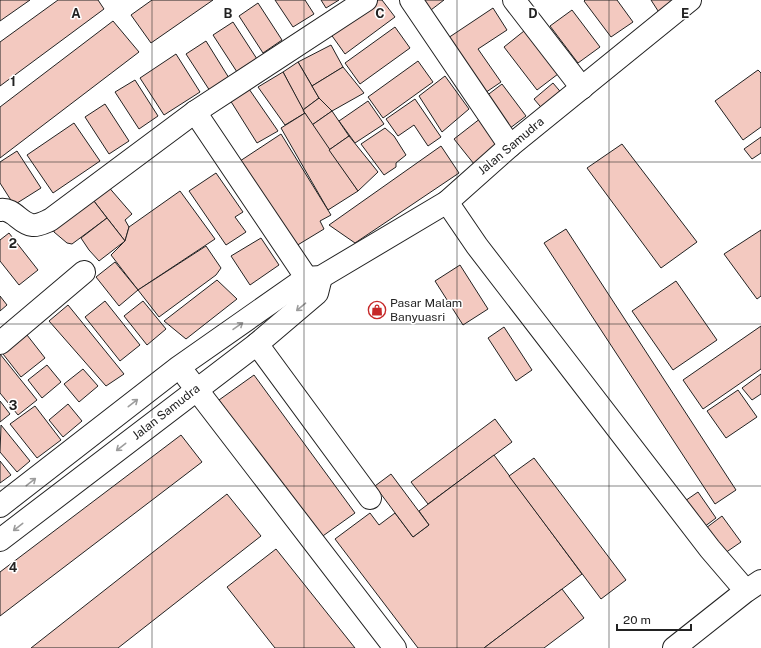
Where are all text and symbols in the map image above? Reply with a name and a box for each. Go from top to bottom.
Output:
text: A [71,6,81,21]
text: B [224,6,233,21]
text: C [375,6,385,21]
text: D [528,6,538,21]
text: E [681,6,689,21]
text: 1 [10,74,16,89]
street label: Jalan Samudra [475,114,547,178]
text: 2 [9,236,17,251]
place label: Pasar Malam Banyuasri [390,296,462,324]
shop icon: Pasar Malam Banyuasri [367,300,387,320]
one-way arrow [295,303,306,312]
one-way arrow [232,322,243,330]
street label: Jalan Samudra [130,381,202,443]
text: 3 [9,398,18,413]
one-way arrow [128,398,139,407]
one-way arrow [115,443,126,452]
one-way arrow [25,478,36,487]
one-way arrow [12,522,23,531]
text: 4 [9,560,18,575]
scale bar [617,606,691,632]
text: 20 m [623,613,651,627]

